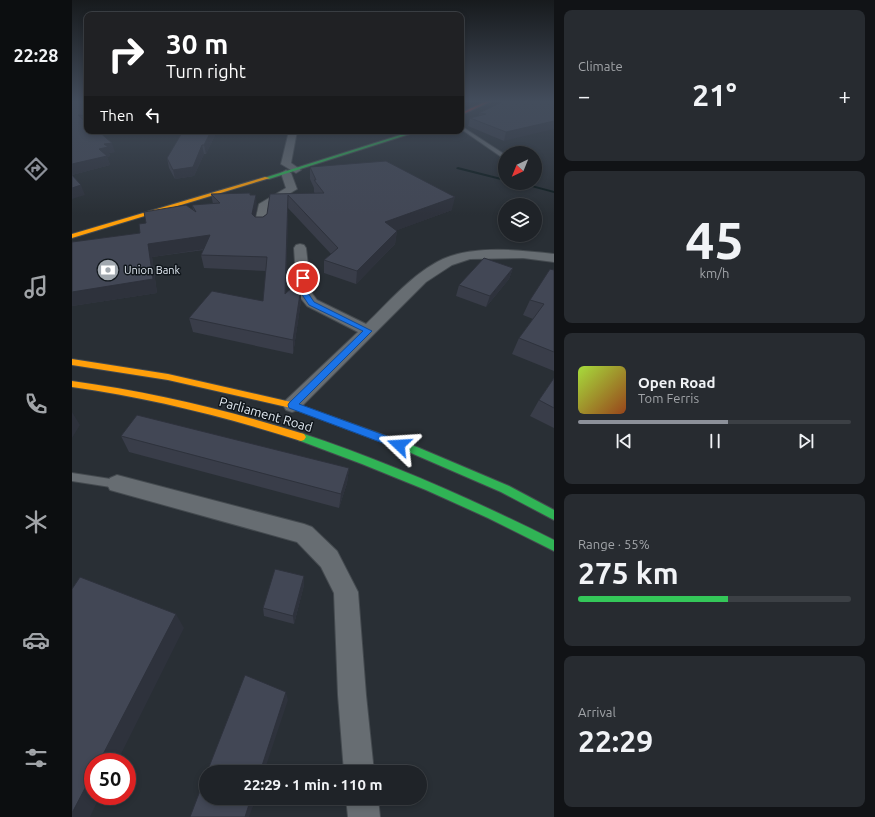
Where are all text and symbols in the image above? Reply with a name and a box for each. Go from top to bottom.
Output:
icon: right [100,28,152,80]
text: 30 m [166,28,228,59]
text: 22:28 [13,45,59,65]
text: Climate [578,59,623,73]
text: Turn right [166,61,246,81]
text: 21° [692,78,737,112]
text: − [578,83,590,108]
text: + [839,83,851,108]
icon: left [142,104,164,126]
text: Then [100,107,134,124]
north arrow [498,146,542,190]
map controls [498,146,542,242]
icon: directions [22,155,50,183]
button: layers [498,198,542,242]
text: 45 [685,211,744,269]
bank icon: Union Bank [95,257,121,283]
pin [286,261,320,295]
place label: Union Bank [124,264,181,276]
text: km/h [699,266,730,280]
icon: arrive [292,267,314,289]
icon: music [22,273,50,301]
text: Open Road [638,374,715,391]
icon: phone [22,390,50,418]
text: Tom Ferris [638,391,699,405]
street label: Parliament Road [218,394,314,434]
position arrow [378,424,420,466]
icon: previous [613,430,635,452]
icon: pause [704,430,726,452]
icon: next [795,430,817,452]
icon: climate [22,508,50,536]
text: Range · 55% [578,537,650,551]
text: 275 km [578,556,679,590]
icon: car [22,626,50,654]
text: Arrival [578,705,616,719]
text: 22:29 [578,724,653,758]
icon: filters [22,744,50,772]
speed limit sign: 50 [84,753,136,805]
text: 22:29 · 1 min · 110 m [244,776,382,793]

